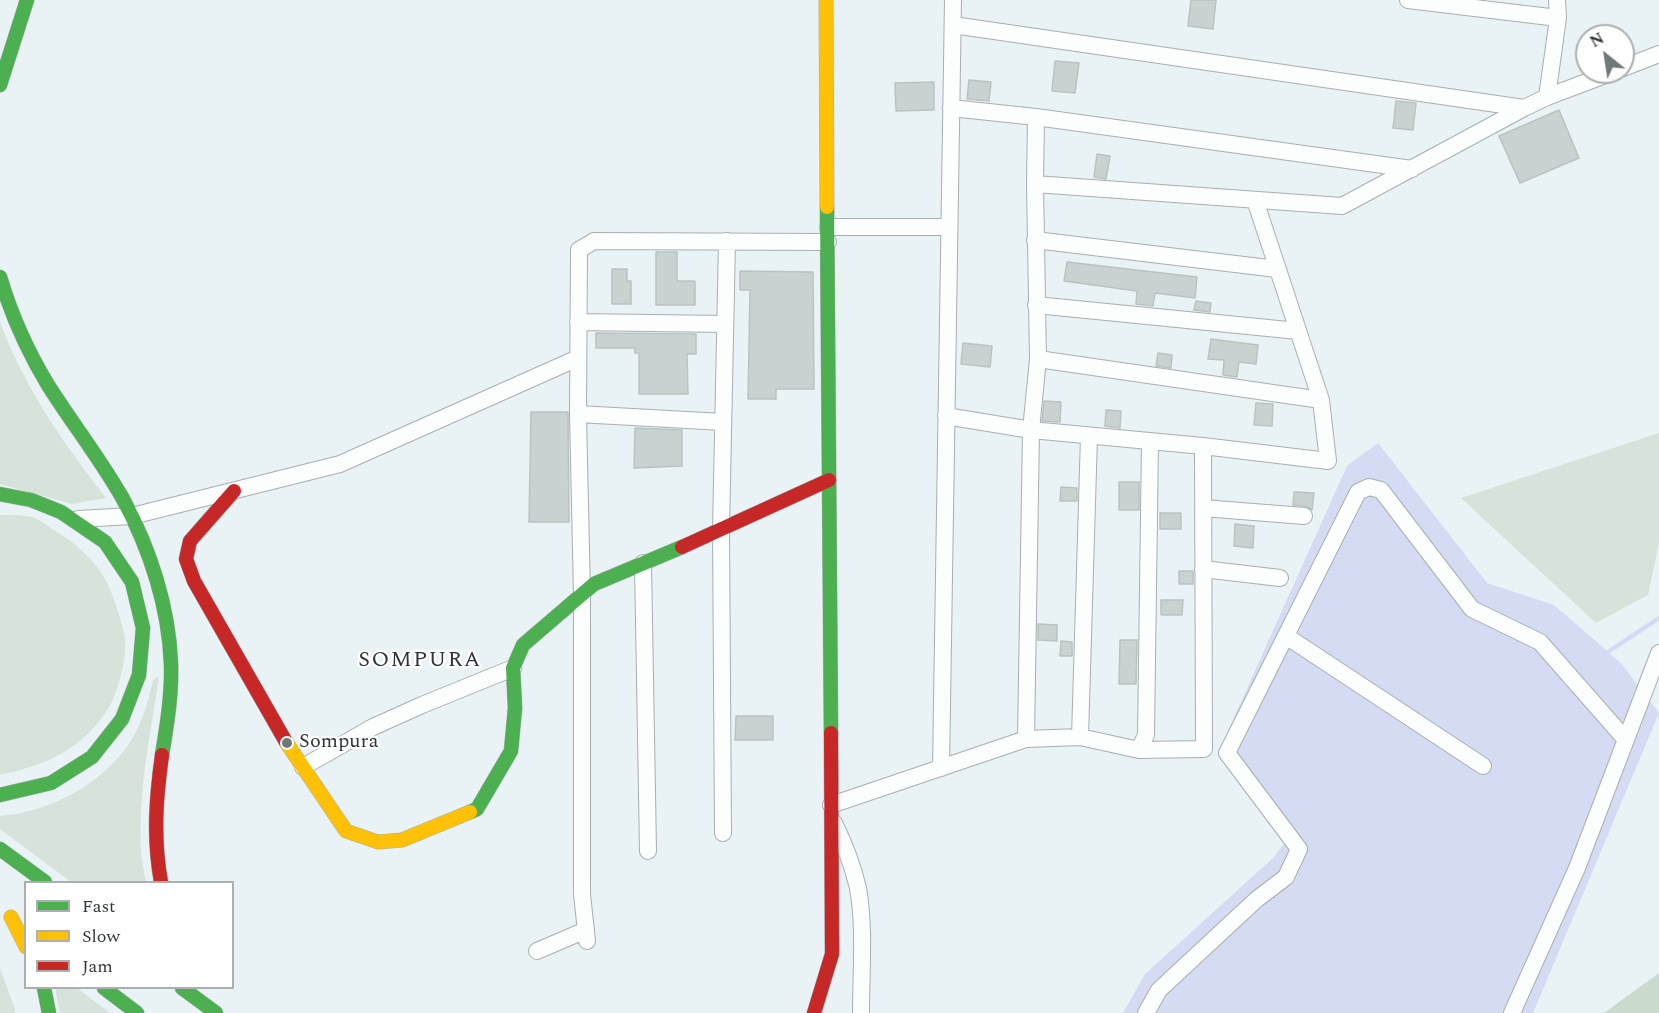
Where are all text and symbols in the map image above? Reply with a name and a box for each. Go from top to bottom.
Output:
north arrow [1575,24,1635,84]
text: N [1585,26,1609,54]
district label: SOMPURA [358,649,482,675]
place label: Sompura [299,731,378,755]
marker: Sompura [280,736,294,750]
legend [24,881,234,989]
text: Fast [82,893,115,920]
text: Slow [82,923,120,950]
text: Jam [82,953,113,980]

